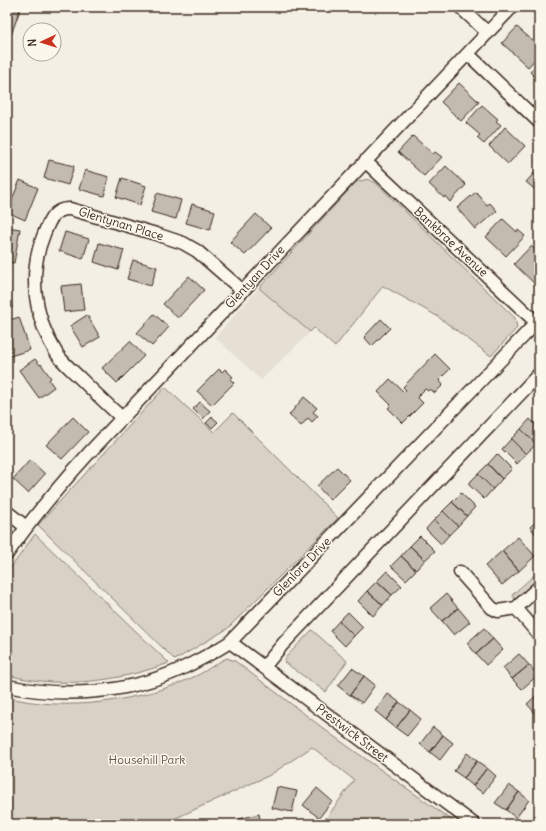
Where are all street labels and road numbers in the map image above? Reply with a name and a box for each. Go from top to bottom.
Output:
street label: Glentynan Place [77,203,166,244]
street label: Bankbrae Avenue [411,204,491,280]
street label: Glentyan Drive [222,242,288,311]
street label: Glenlora Drive [269,534,334,600]
street label: Prestwick Street [313,700,392,765]

